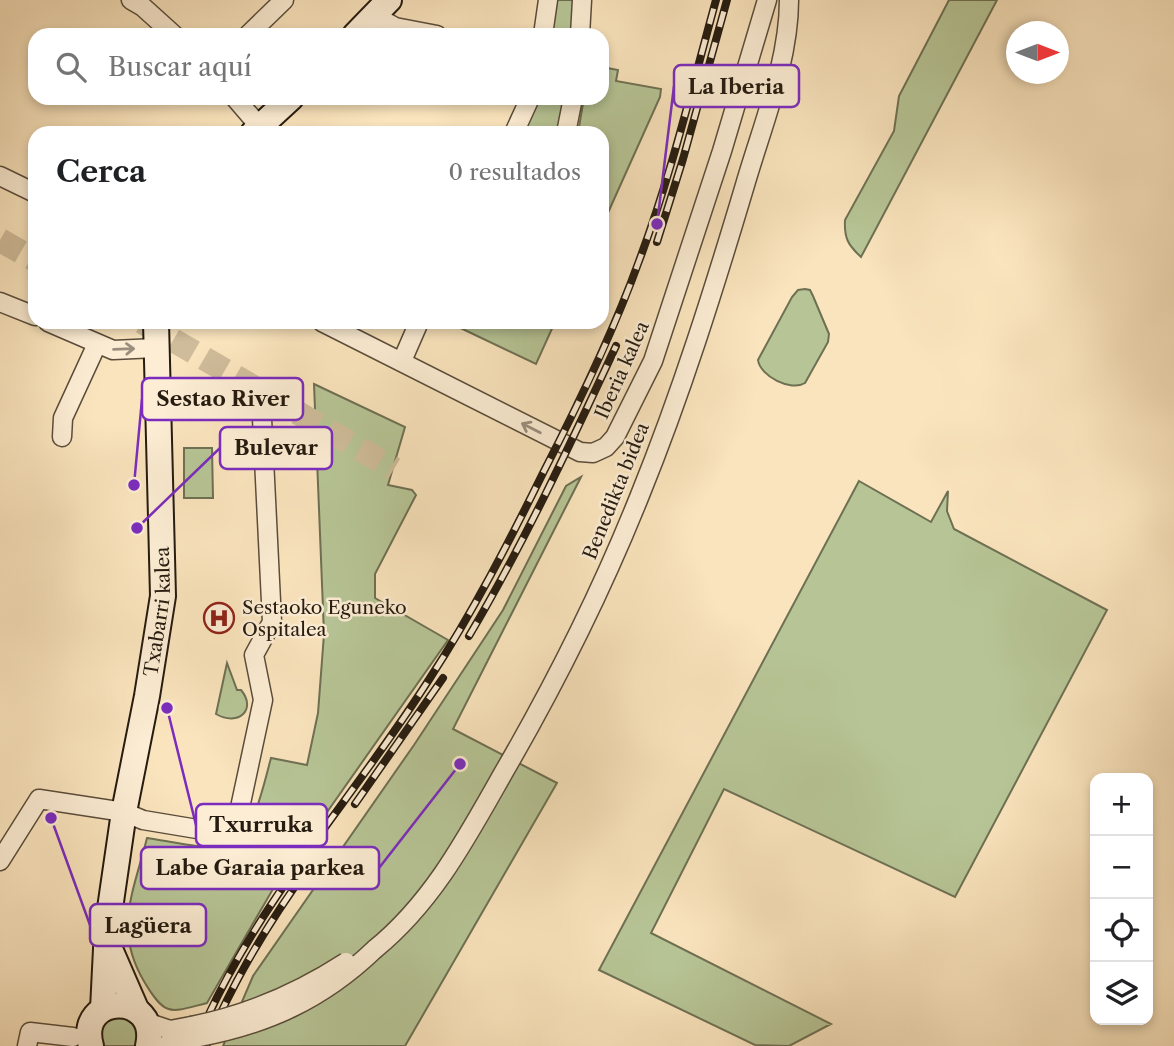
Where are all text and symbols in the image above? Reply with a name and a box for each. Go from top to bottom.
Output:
north arrow [1006,21,1069,84]
search box [28,28,609,105]
icon: search [52,48,90,86]
text: Buscar aquí [108,51,252,83]
callout: La Iberia [674,65,799,107]
text: La Iberia [688,74,785,99]
text: Cerca [56,153,146,190]
text: 0 resultados [449,158,581,186]
street label: Iberia kalea [590,317,654,423]
one-way arrow [112,343,135,356]
callout: Sestao River [142,378,303,420]
text: Sestao River [156,386,290,411]
street label: Benedikta bidea [578,419,654,563]
one-way arrow [521,421,541,435]
callout: Bulevar [220,427,332,469]
text: Bulevar [234,435,319,460]
street label: Txabarri kalea [139,546,175,678]
place label: Sestaoko Eguneko Ospitalea [242,596,407,641]
hospital icon: Sestaoko Eguneko Ospitalea [202,601,236,635]
map controls [1090,773,1153,1025]
button: + [1090,773,1153,836]
callout: Txurruka [196,804,327,846]
text: Txurruka [209,812,314,837]
button: − [1090,836,1153,899]
callout: Labe Garaia parkea [141,847,379,889]
text: Labe Garaia parkea [155,855,366,880]
button: locate [1090,899,1153,962]
callout: Lagüera [90,904,206,946]
text: Lagüera [104,913,193,938]
button: layers [1090,962,1153,1025]

